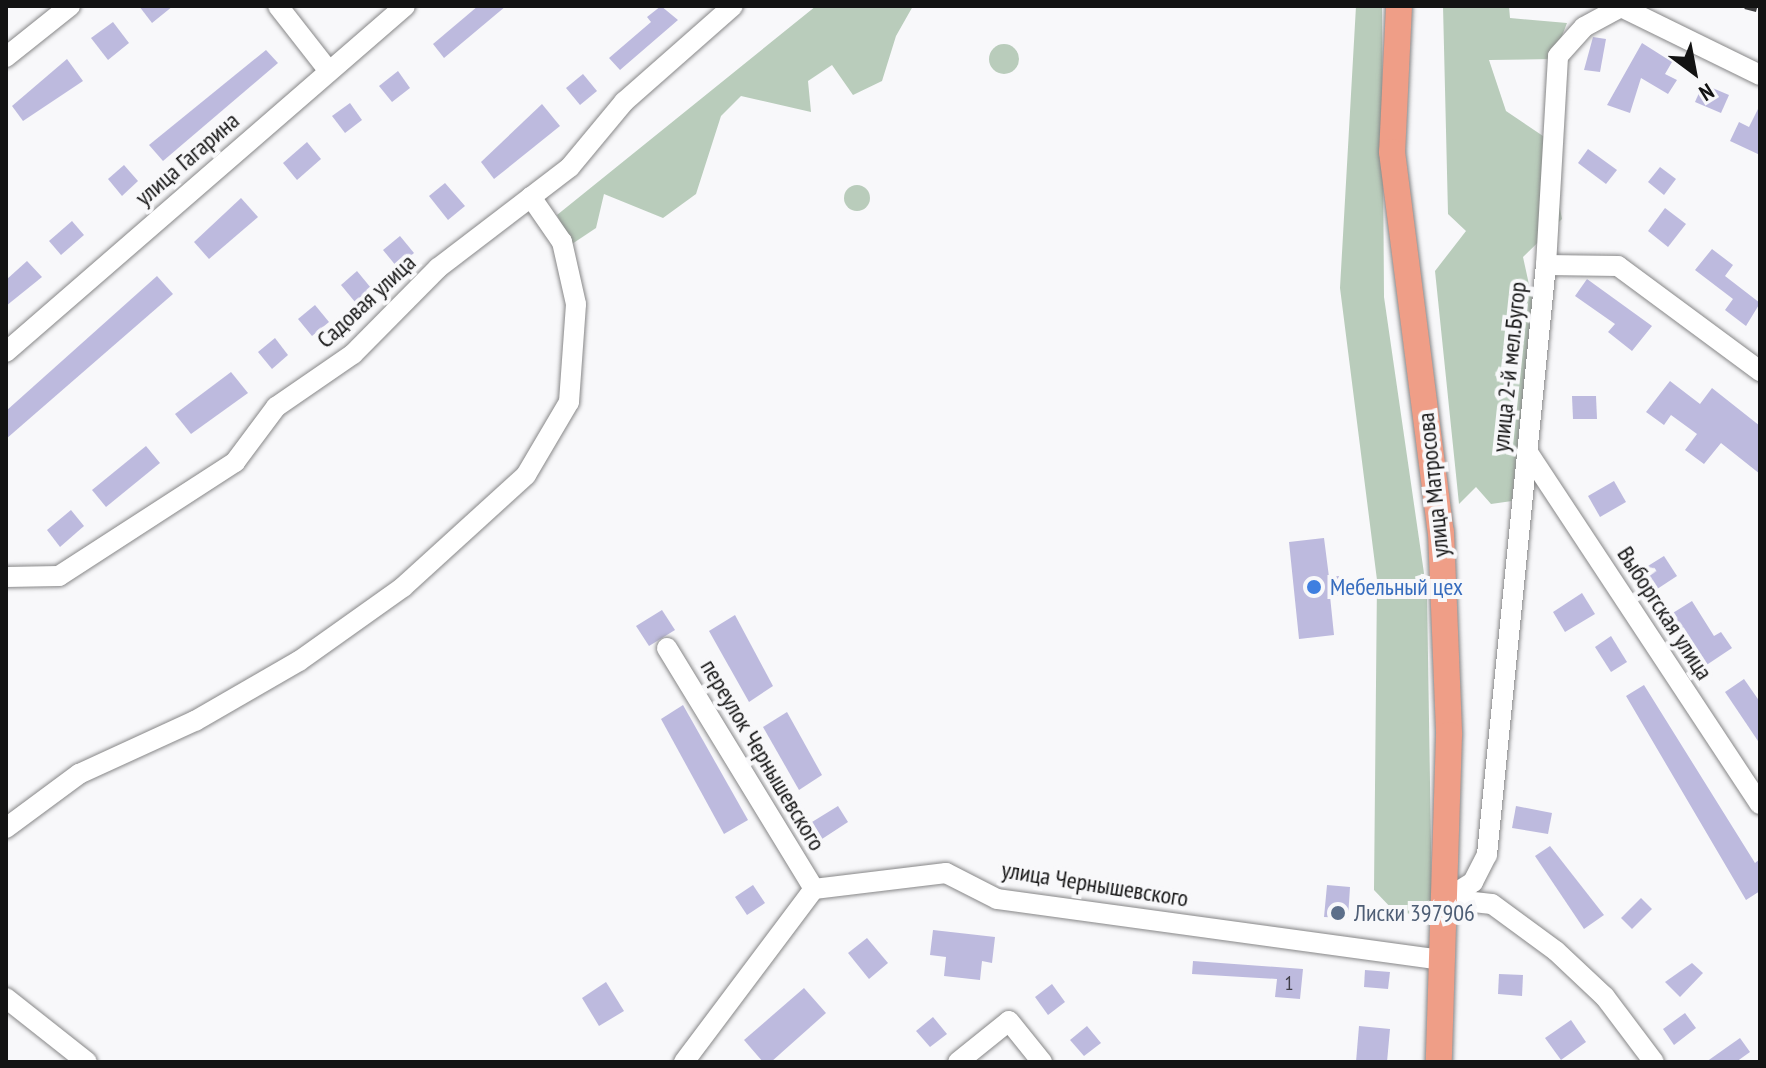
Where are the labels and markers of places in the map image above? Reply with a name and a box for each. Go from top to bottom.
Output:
place label: Мебельный цех [1330,573,1463,601]
marker: Мебельный цех [1305,578,1323,596]
place label: Лиски 397906 [1354,899,1475,927]
marker: Лиски 397906 [1329,904,1347,922]

